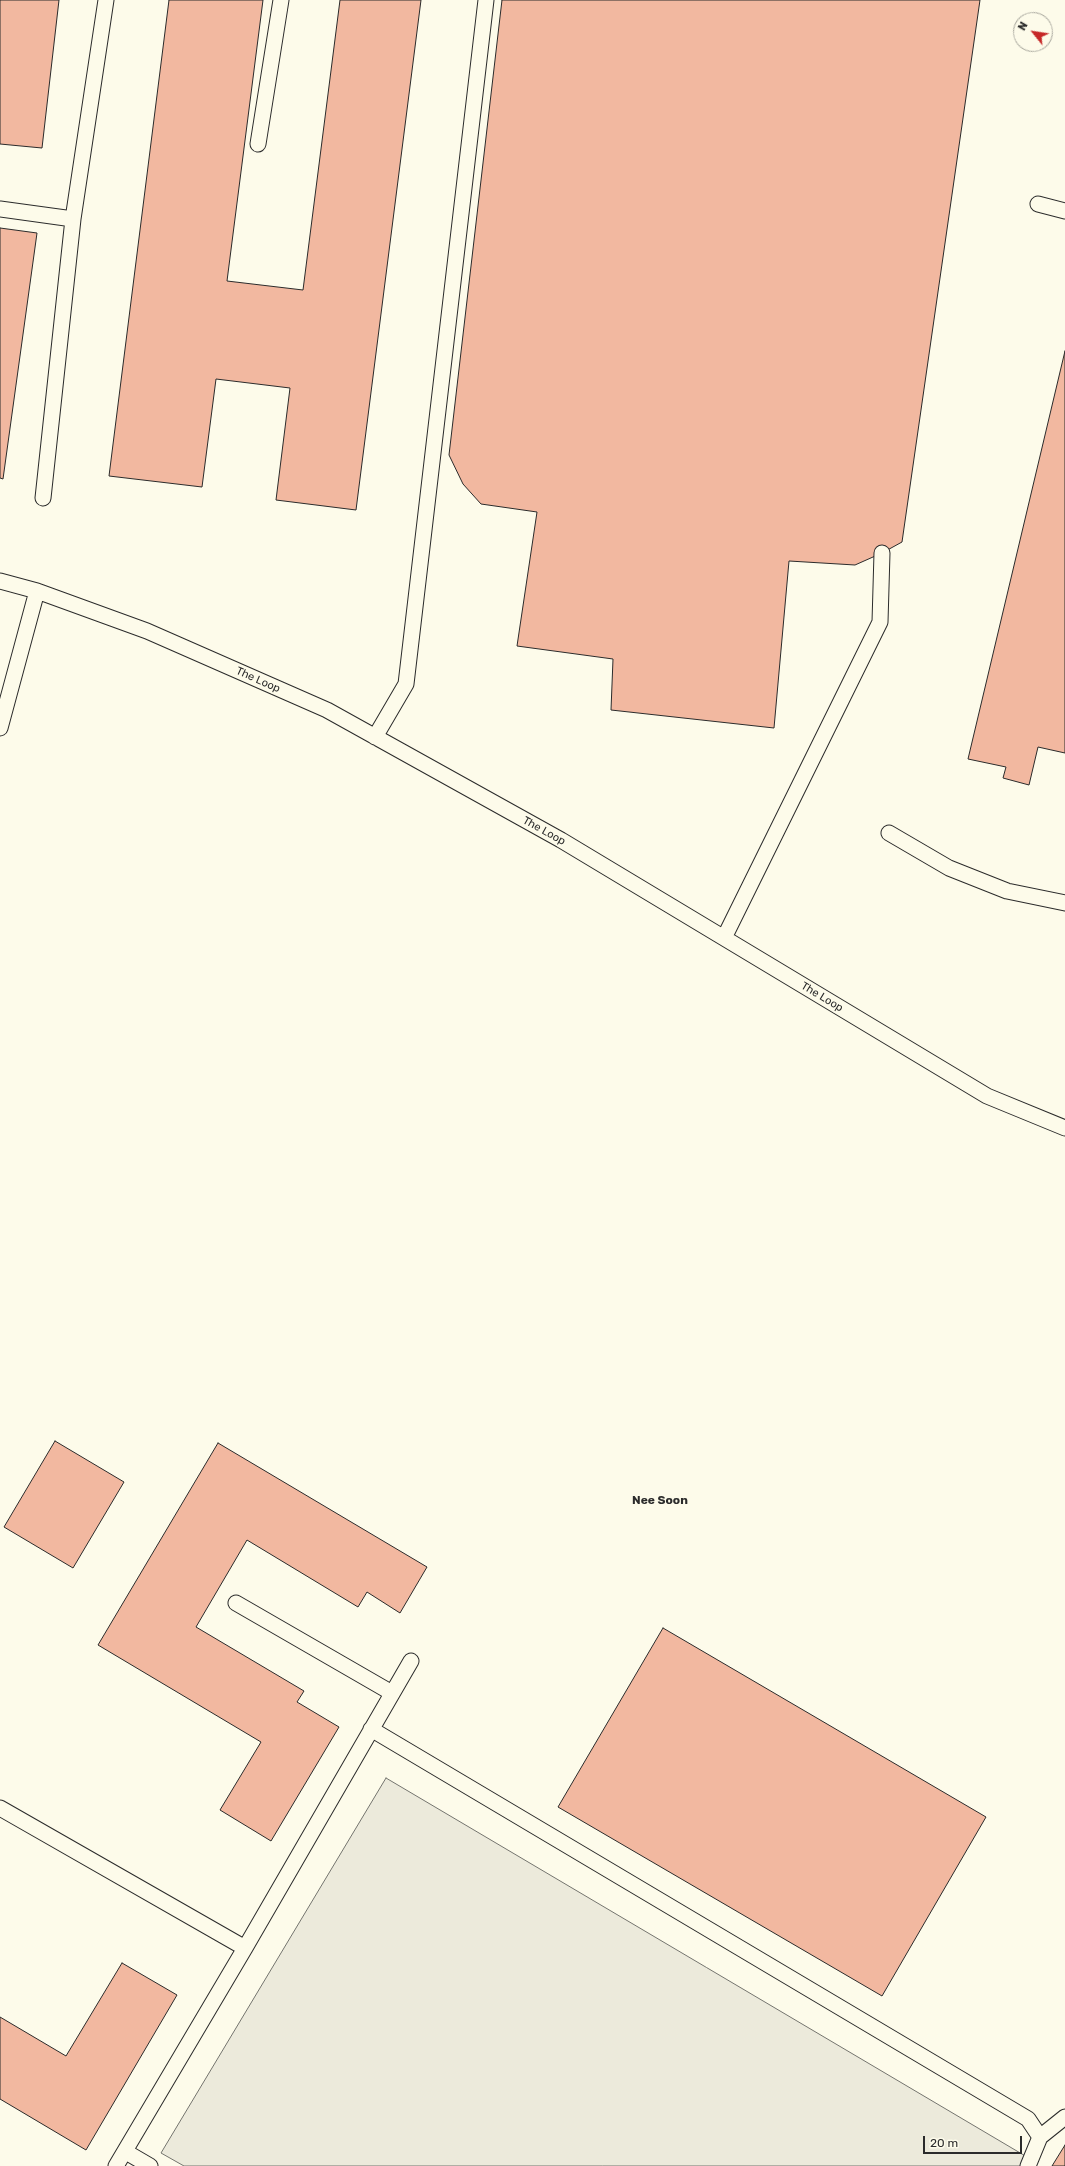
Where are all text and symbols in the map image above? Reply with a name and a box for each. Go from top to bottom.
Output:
north arrow [1013,12,1053,52]
text: N [1015,20,1031,33]
street label: The Loop [234,664,282,696]
street label: The Loop [520,814,568,848]
street label: The Loop [798,979,846,1015]
district label: Nee Soon [632,1494,688,1508]
scale bar [925,2128,1024,2154]
text: 20 m [930,2136,958,2150]

